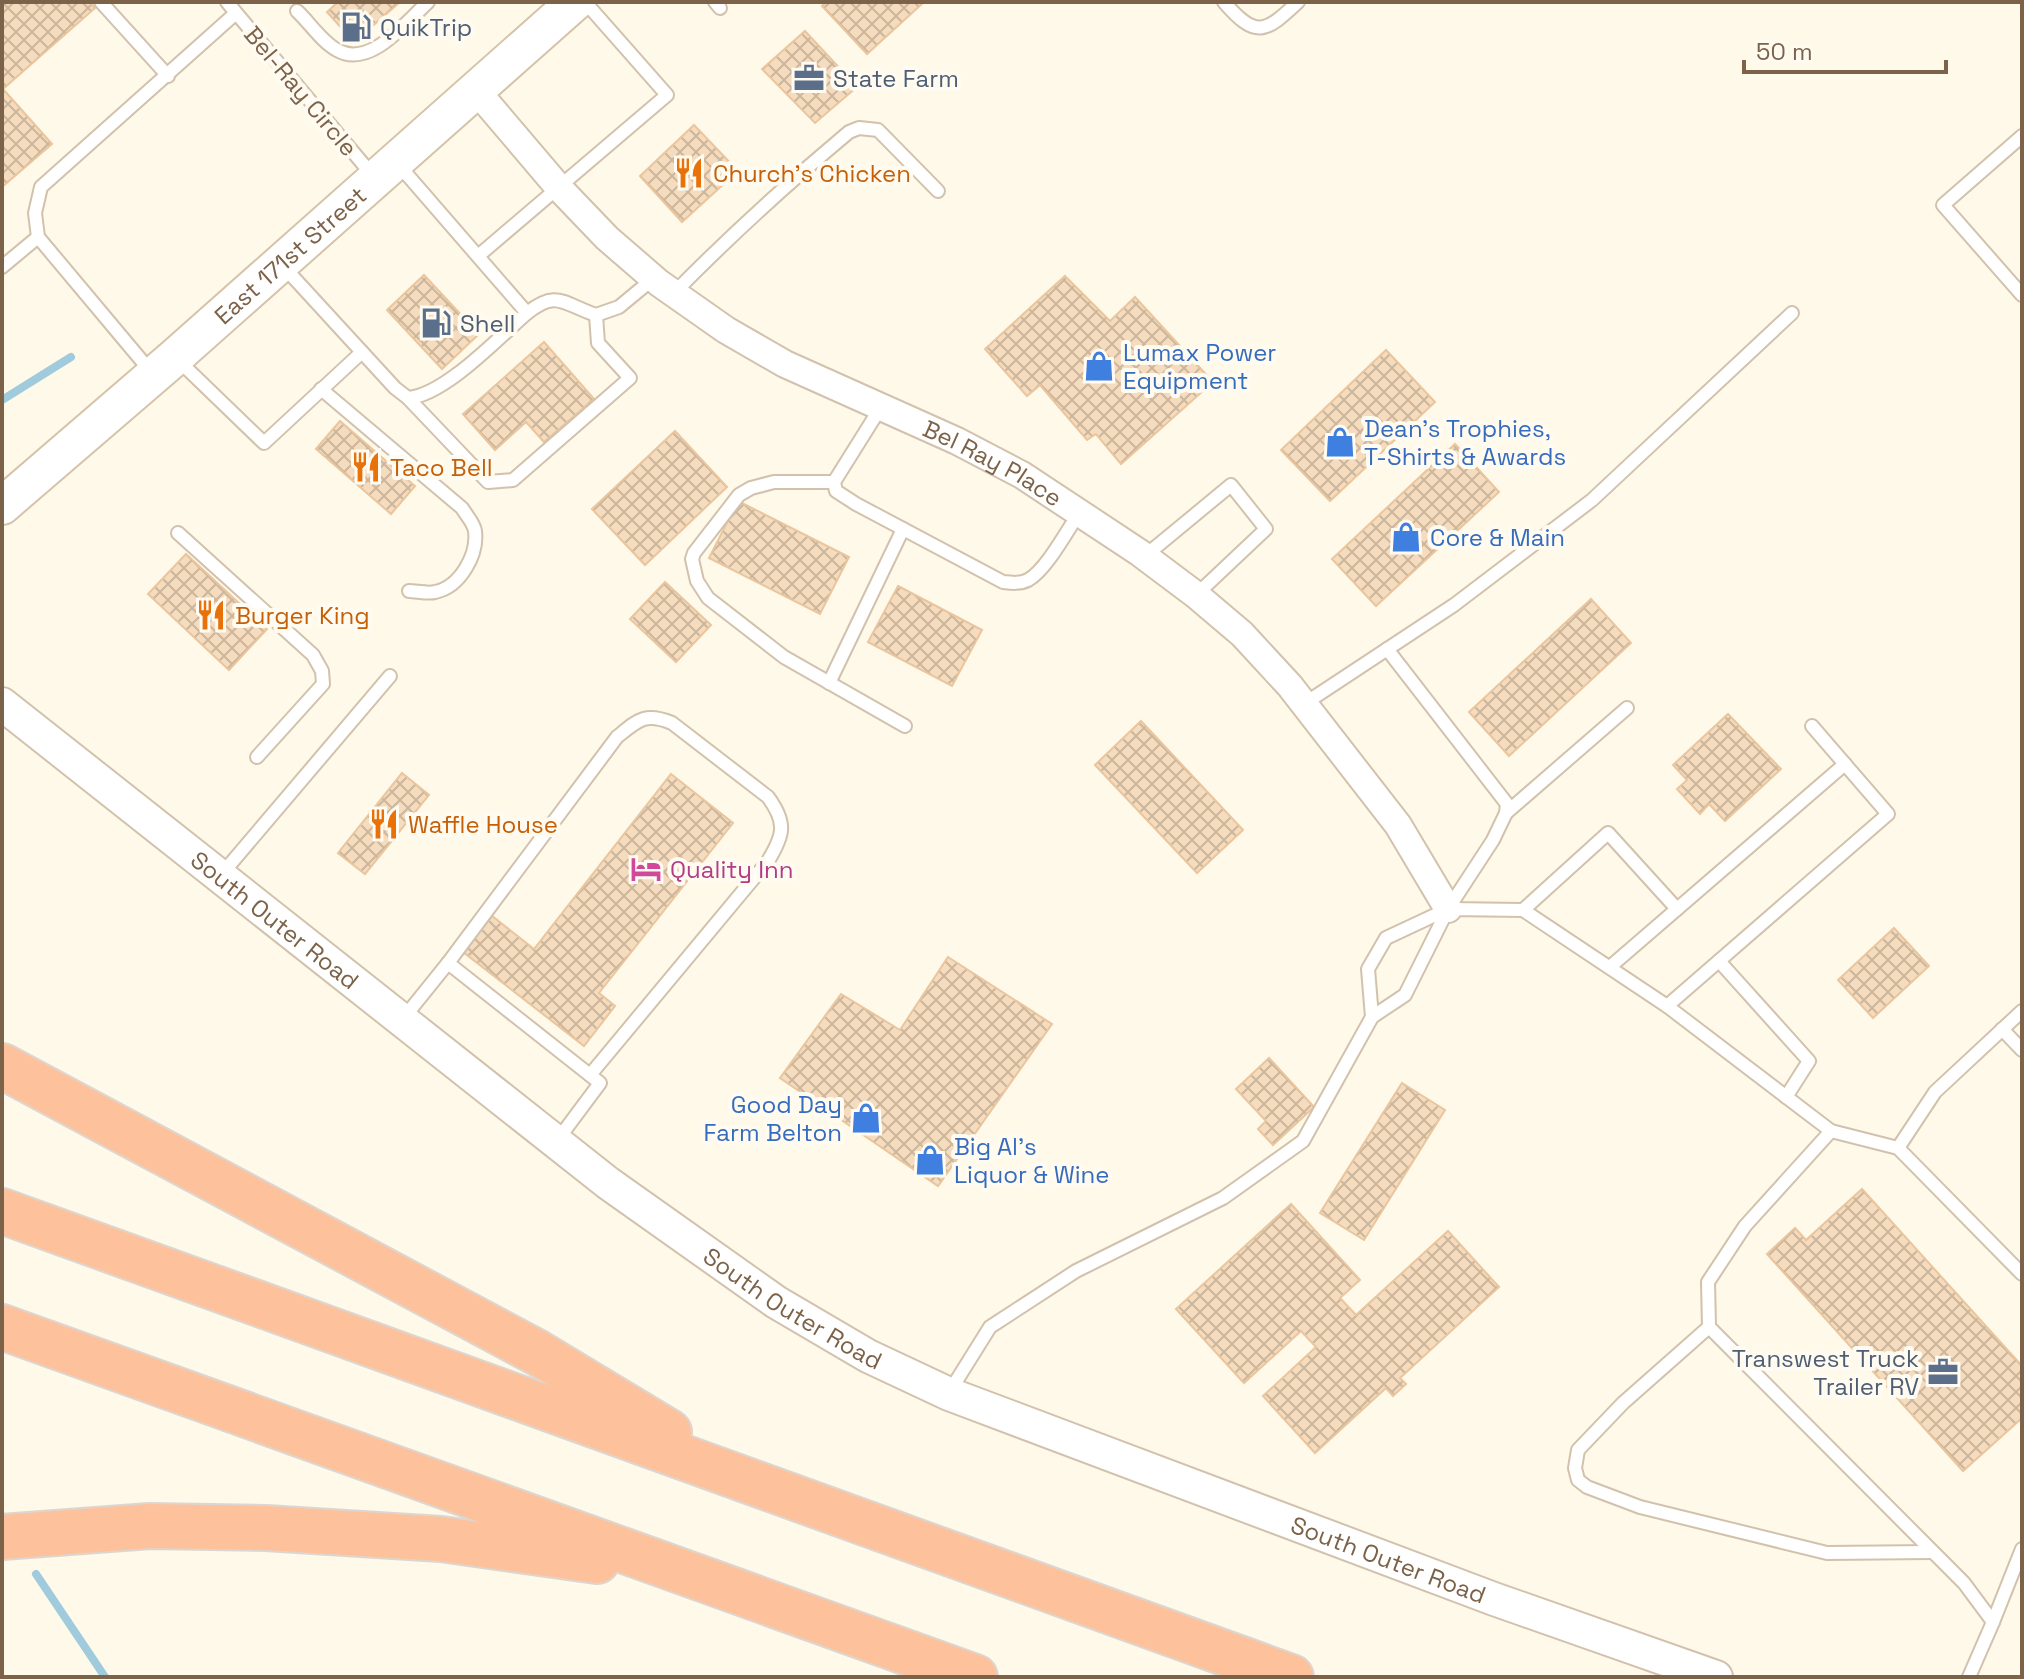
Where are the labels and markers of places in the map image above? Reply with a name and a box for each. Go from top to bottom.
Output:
fuel station icon: QuikTrip [339,10,373,44]
place label: QuikTrip [380,12,472,43]
office icon: State Farm [792,61,826,95]
place label: State Farm [833,63,959,94]
restaurant icon: Church's Chicken [672,156,706,190]
place label: Church's Chicken [713,158,911,189]
fuel station icon: Shell [419,306,453,340]
place label: Shell [460,308,515,339]
place label: Lumax Power Equipment [1123,337,1276,396]
shop icon: Lumax Power Equipment [1082,349,1116,383]
place label: Dean's Trophies, T-Shirts & Awards [1364,413,1566,472]
shop icon: Dean's Trophies, T-Shirts & Awards [1323,425,1357,459]
restaurant icon: Taco Bell [349,450,383,484]
place label: Taco Bell [390,452,493,483]
shop icon: Core & Main [1389,520,1423,554]
place label: Core & Main [1430,522,1565,553]
restaurant icon: Burger King [194,598,228,632]
place label: Burger King [235,600,370,631]
restaurant icon: Waffle House [367,807,401,841]
place label: Waffle House [408,809,558,840]
hotel icon: Quality Inn [629,852,663,886]
place label: Quality Inn [670,854,793,885]
place label: Good Day Farm Belton [703,1089,842,1148]
shop icon: Good Day Farm Belton [849,1101,883,1135]
place label: Big Al's Liquor & Wine [954,1131,1109,1190]
shop icon: Big Al's Liquor & Wine [913,1143,947,1177]
place label: Transwest Truck Trailer RV [1732,1343,1919,1402]
office icon: Transwest Truck Trailer RV [1926,1355,1960,1389]

